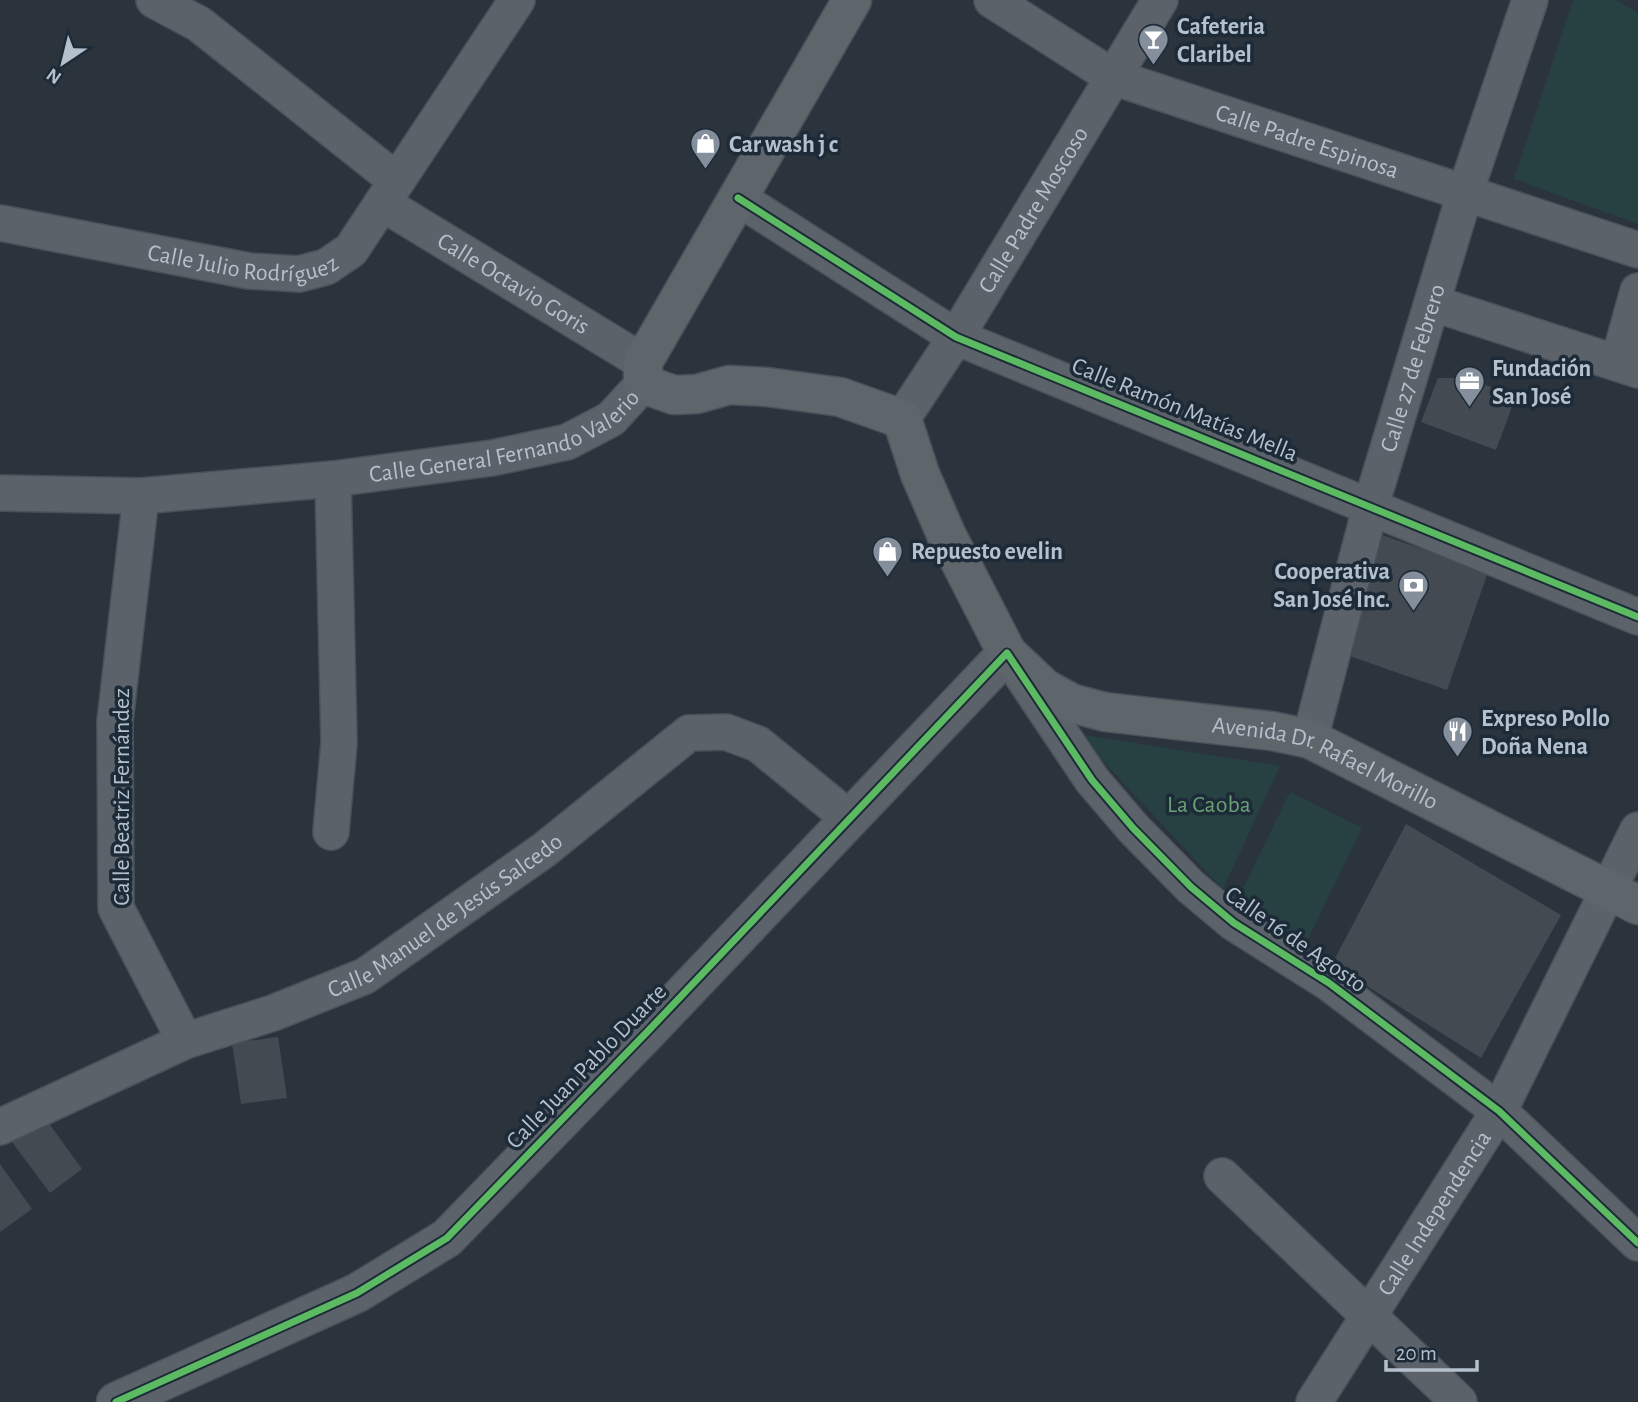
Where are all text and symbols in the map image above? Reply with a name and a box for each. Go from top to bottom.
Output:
place label: Cafeteria Claribel [1177,15,1265,67]
bar icon: Cafeteria Claribel [1137,23,1171,67]
north arrow [28,28,98,98]
text: N [43,64,65,87]
street label: Calle Padre Espinosa [1212,101,1402,183]
street label: Calle Padre Moscoso [975,123,1093,297]
shop icon: Car wash j c [689,127,723,171]
place label: Car wash j c [729,133,838,157]
street label: Calle Octavio Goris [433,229,593,339]
street label: Calle Julio Rodríguez [145,241,343,288]
street label: Calle 27 de Febrero [1377,281,1450,455]
street label: Calle Ramón Matías Mella [1068,354,1301,466]
place label: Fundación San José [1492,357,1591,409]
office icon: Fundación San José [1452,365,1486,409]
street label: Calle General Fernando Valerio [368,386,644,487]
shop icon: Repuesto evelin [871,534,905,578]
place label: Repuesto evelin [911,540,1063,564]
place label: Cooperativa San José Inc. [1273,560,1390,612]
bank icon: Cooperativa San José Inc. [1396,568,1430,612]
street label: Calle Beatriz Fernández [110,688,134,906]
place label: Expreso Pollo Doña Nena [1481,707,1610,759]
street label: Avenida Dr. Rafael Morillo [1211,713,1442,815]
restaurant icon: Expreso Pollo Doña Nena [1441,715,1475,759]
park label: La Caoba [1167,793,1251,817]
street label: Calle Manuel de Jesús Salcedo [324,829,567,1003]
street label: Calle 16 de Agosto [1220,882,1371,997]
street label: Calle Juan Pablo Duarte [502,980,671,1154]
street label: Calle Independencia [1374,1127,1496,1300]
scale bar [1386,1328,1477,1372]
text: 20 m [1396,1343,1437,1364]

